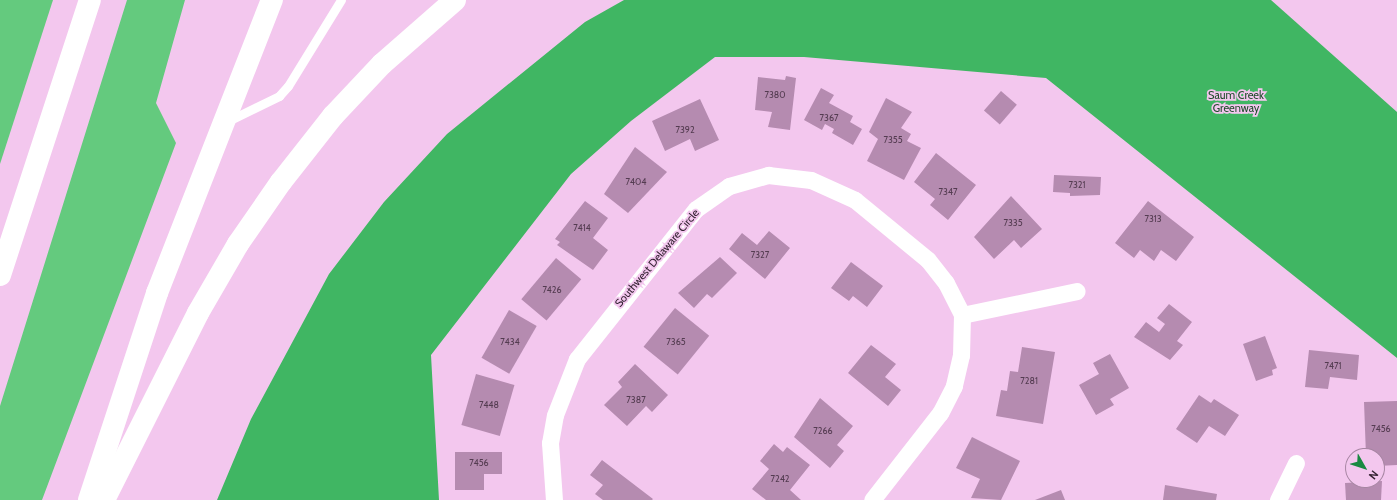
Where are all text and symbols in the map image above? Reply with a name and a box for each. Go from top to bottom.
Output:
park label: Saum Creek Greenway [1208,89,1264,115]
house number: 7380 [764,90,786,100]
house number: 7367 [820,113,838,123]
house number: 7392 [675,125,695,135]
house number: 7355 [883,135,903,145]
house number: 7404 [626,177,646,187]
house number: 7321 [1068,180,1086,190]
house number: 7347 [938,187,958,197]
street label: Southwest Delaware Circle [612,206,702,310]
house number: 7313 [1144,214,1162,224]
house number: 7335 [1003,218,1023,228]
house number: 7414 [573,223,591,233]
house number: 7327 [751,250,769,260]
house number: 7426 [542,285,562,295]
house number: 7434 [500,337,520,347]
house number: 7365 [666,337,686,347]
house number: 7471 [1325,361,1341,371]
house number: 7281 [1020,376,1038,386]
house number: 7387 [626,395,646,405]
house number: 7448 [479,400,499,410]
house number: 7456 [1371,424,1391,434]
house number: 7266 [813,426,833,436]
north arrow [1345,448,1385,488]
house number: 7456 [469,458,489,468]
text: N [1366,467,1381,482]
house number: 7242 [770,474,790,484]

